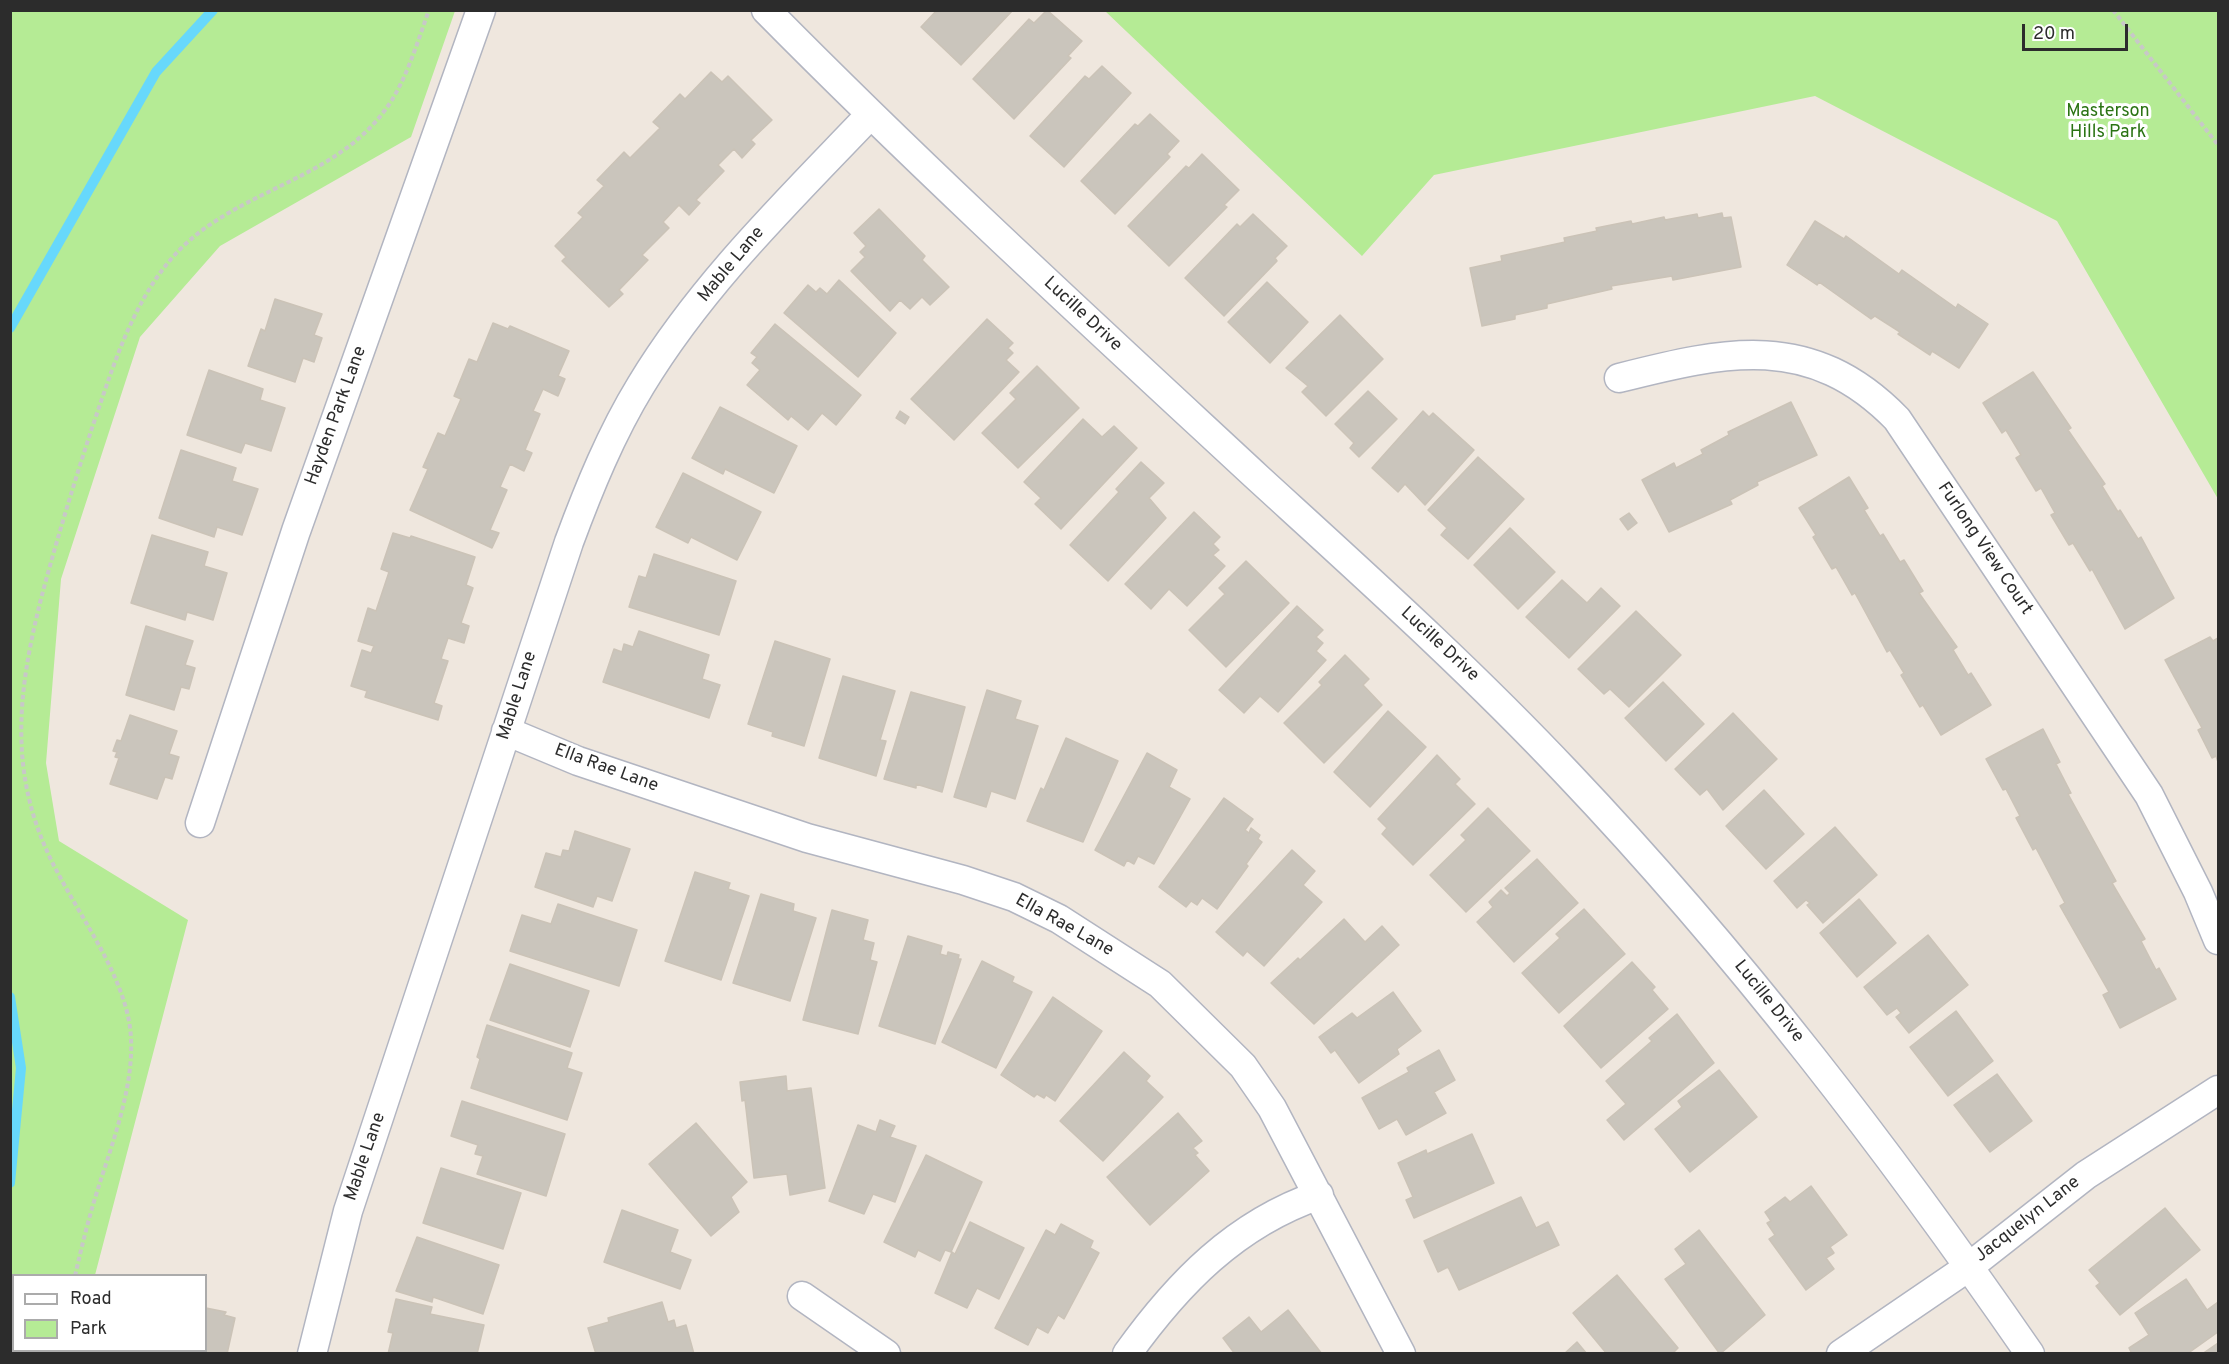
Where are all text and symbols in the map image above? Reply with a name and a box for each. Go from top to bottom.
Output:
scale bar [2025,12,2132,50]
text: 20 m [2033,23,2075,46]
park label: Masterson Hills Park [2066,101,2150,144]
street label: Mable Lane [694,223,770,307]
street label: Lucille Drive [1038,273,1126,357]
street label: Hayden Park Lane [302,343,372,489]
street label: Furlong View Court [1932,479,2036,619]
street label: Lucille Drive [1395,603,1483,687]
street label: Mable Lane [494,649,542,743]
street label: Ella Rae Lane [551,740,661,798]
street label: Ella Rae Lane [1011,890,1117,962]
street label: Lucille Drive [1728,956,1808,1048]
street label: Mable Lane [341,1110,391,1204]
street label: Jacquelyn Lane [1971,1172,2085,1268]
legend [12,1274,207,1352]
text: Road [70,1288,112,1311]
text: Park [70,1318,107,1341]

